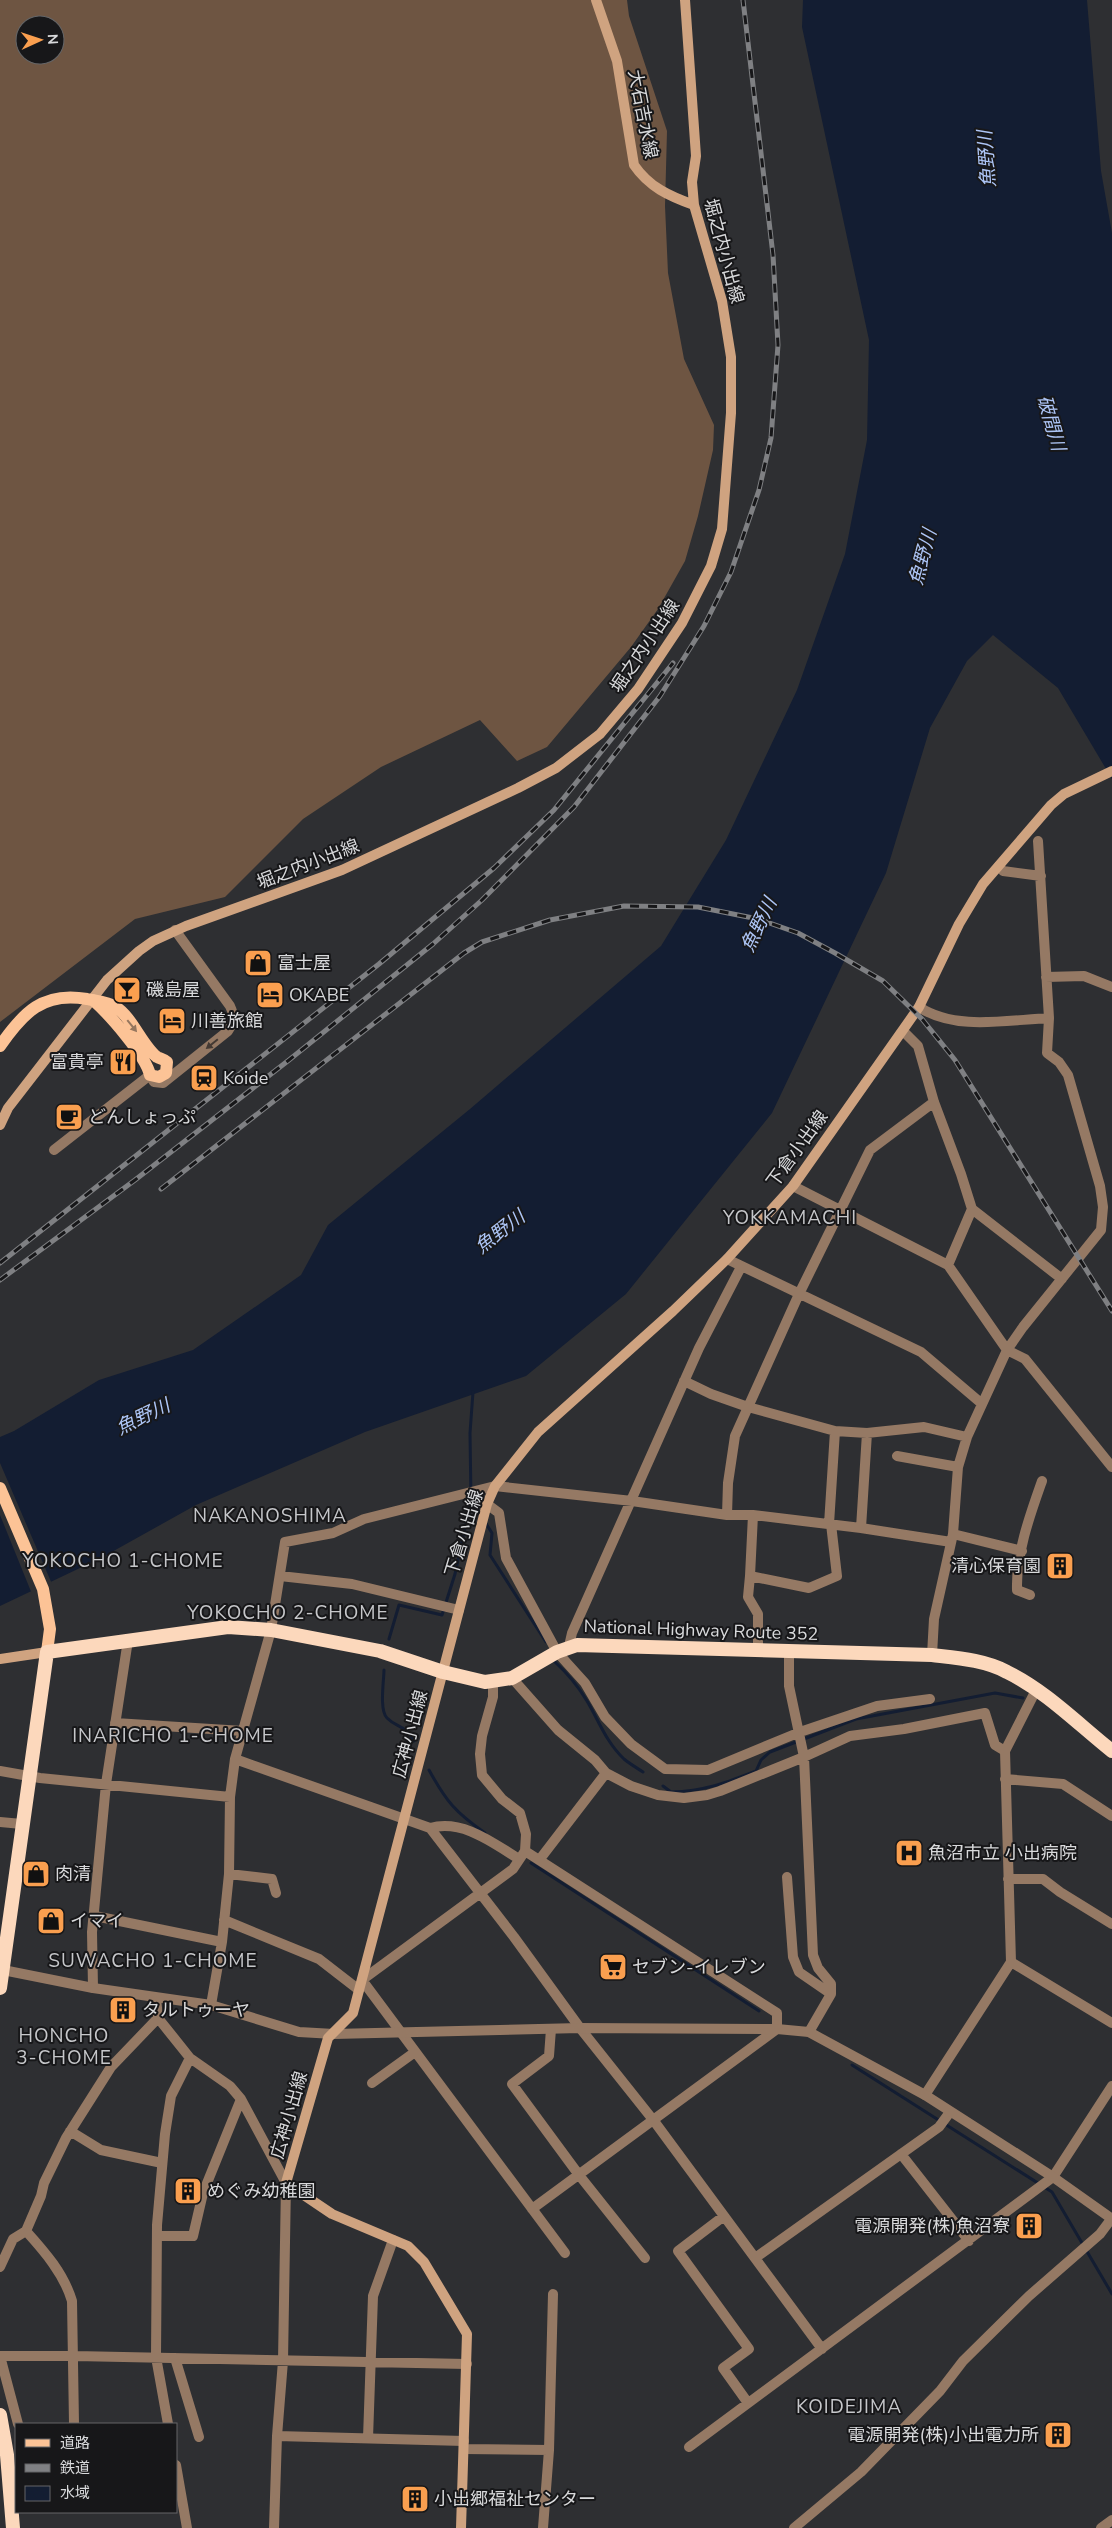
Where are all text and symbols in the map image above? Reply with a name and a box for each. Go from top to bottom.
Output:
north arrow [15,15,65,65]
text: N [43,34,62,45]
street label: 大石吉水線 [623,68,663,160]
water label: 魚野川 [972,128,1002,188]
street label: 堀之内小出線 [698,196,750,306]
water label: 破間川 [1031,392,1072,456]
water label: 魚野川 [903,524,943,588]
street label: 堀之内小出線 [605,595,685,697]
street label: 堀之内小出線 [253,833,363,895]
water label: 魚野川 [735,892,784,956]
shop icon: 富士屋 [243,948,273,978]
place label: 富士屋 [277,951,331,975]
bar icon: 磯島屋 [112,975,142,1005]
place label: 磯島屋 [146,978,200,1002]
hotel icon: OKABE [255,980,285,1010]
place label: OKABE [289,983,349,1007]
hotel icon: 川善旅館 [157,1006,187,1036]
place label: 川善旅館 [191,1009,263,1033]
one-way arrow [127,1019,138,1032]
one-way arrow [205,1039,218,1050]
restaurant icon: 富貴亭 [108,1047,138,1077]
place label: 富貴亭 [50,1050,104,1074]
station icon: Koide [189,1063,219,1093]
place label: Koide [223,1066,268,1090]
cafe icon: どんしょっぷ [54,1102,84,1132]
place label: どんしょっぷ [88,1105,196,1129]
street label: 下倉小出線 [761,1106,833,1192]
water label: 魚野川 [470,1203,532,1260]
district label: YOKKAMACHI [722,1205,857,1231]
water label: 魚野川 [112,1392,176,1441]
street label: 下倉小出線 [439,1486,489,1580]
district label: NAKANOSHIMA [193,1503,347,1529]
district label: YOKOCHO 1-CHOME [21,1548,224,1574]
building icon: 清心保育園 [1045,1551,1075,1581]
place label: 清心保育園 [951,1554,1041,1578]
district label: YOKOCHO 2-CHOME [186,1600,389,1626]
street label: National Highway Route 352 [583,1614,819,1646]
street label: 広神小出線 [387,1687,433,1781]
district label: INARICHO 1-CHOME [72,1723,274,1749]
hospital icon: 魚沼市立 小出病院 [894,1838,924,1868]
place label: 魚沼市立 小出病院 [928,1841,1077,1865]
shop icon: 肉清 [21,1859,51,1889]
place label: 肉清 [55,1862,91,1886]
shop icon: イマイ [36,1906,66,1936]
place label: イマイ [70,1909,124,1933]
district label: SUWACHO 1-CHOME [48,1948,258,1974]
supermarket icon: セブン-イレブン [598,1952,628,1982]
place label: セブン-イレブン [632,1955,766,1979]
building icon: タルトゥーヤ [108,1995,138,2025]
place label: タルトゥーヤ [142,1998,250,2022]
district label: HONCHO 3-CHOME [16,2023,112,2071]
street label: 広神小出線 [265,2068,313,2162]
building icon: めぐみ幼稚園 [173,2176,203,2206]
place label: めぐみ幼稚園 [207,2179,316,2203]
building icon: 電源開発(株)魚沼寮 [1014,2211,1044,2241]
place label: 電源開発(株)魚沼寮 [855,2214,1010,2238]
district label: KOIDEJIMA [796,2394,902,2420]
building icon: 電源開発(株)小出電力所 [1043,2420,1073,2450]
legend [15,2423,178,2513]
place label: 電源開発(株)小出電力所 [848,2423,1039,2447]
text: 道路 [60,2433,90,2453]
text: 鉄道 [60,2458,90,2478]
text: 水域 [60,2483,90,2503]
building icon: 小出郷福祉センター [400,2484,430,2514]
place label: 小出郷福祉センター [434,2487,596,2511]

